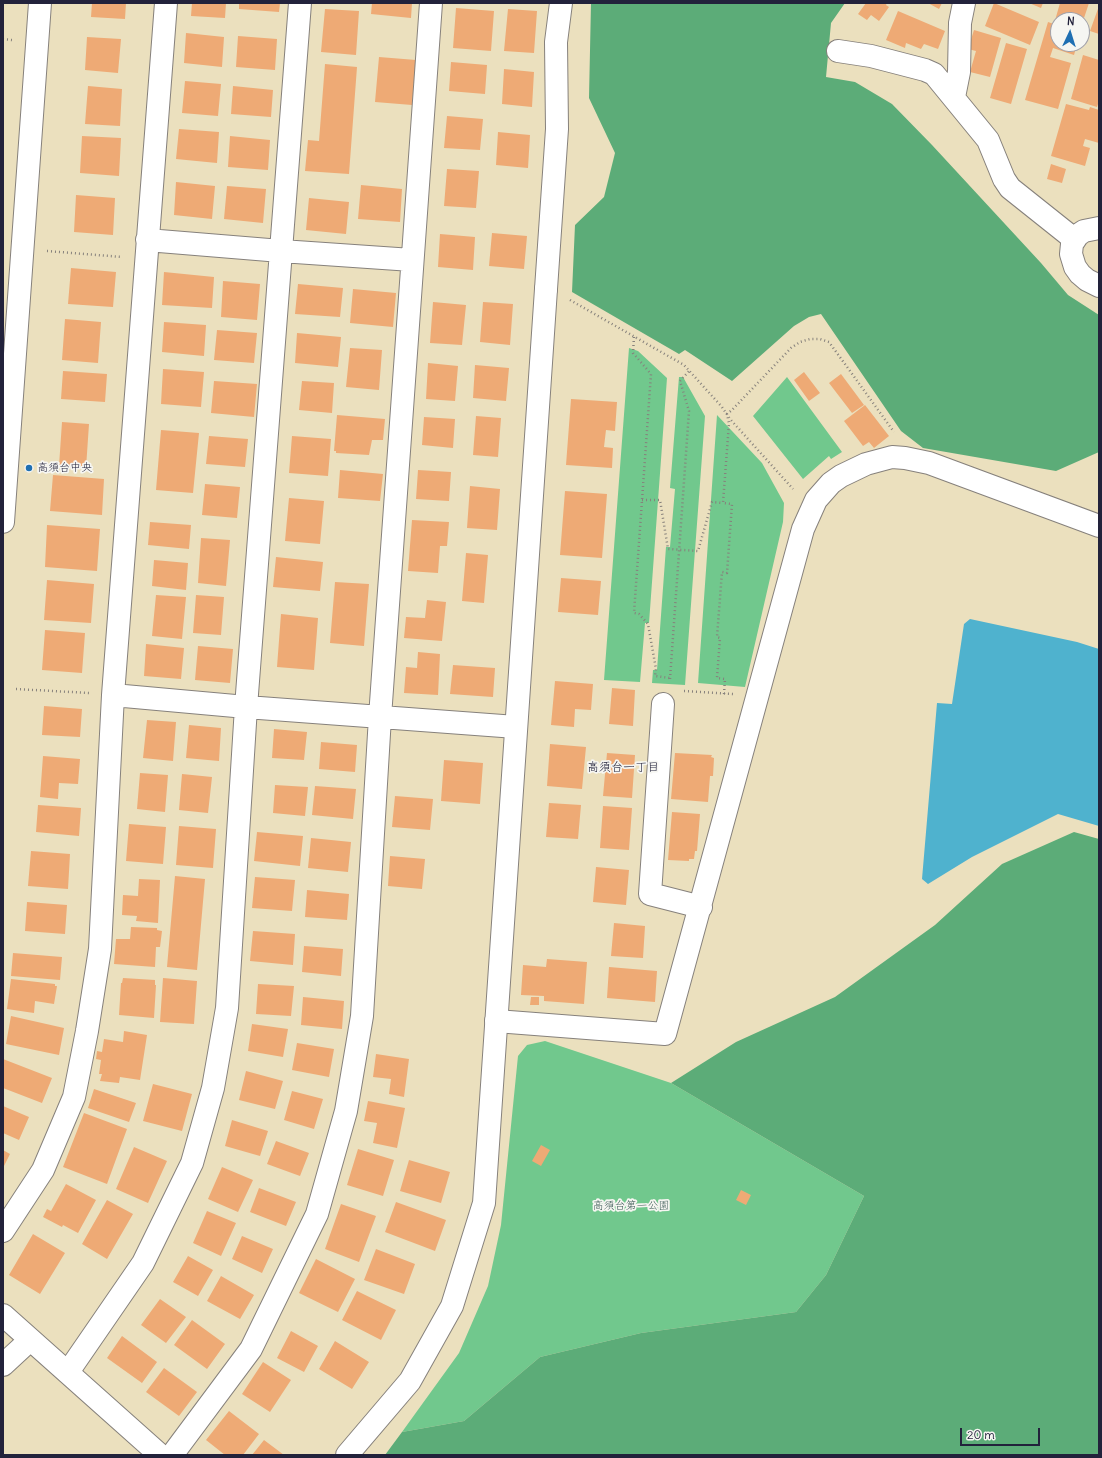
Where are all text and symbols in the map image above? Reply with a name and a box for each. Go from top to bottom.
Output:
north arrow [1050,12,1090,52]
text: N [1066,14,1075,28]
place label: 高須台中央 [37,461,92,475]
marker: 高須台中央 [24,463,34,473]
district label: 高須台一丁目 [587,761,659,775]
park label: 高須台第一公園 [593,1199,669,1213]
scale bar [962,1420,1042,1446]
text: 20 m [967,1427,995,1442]

